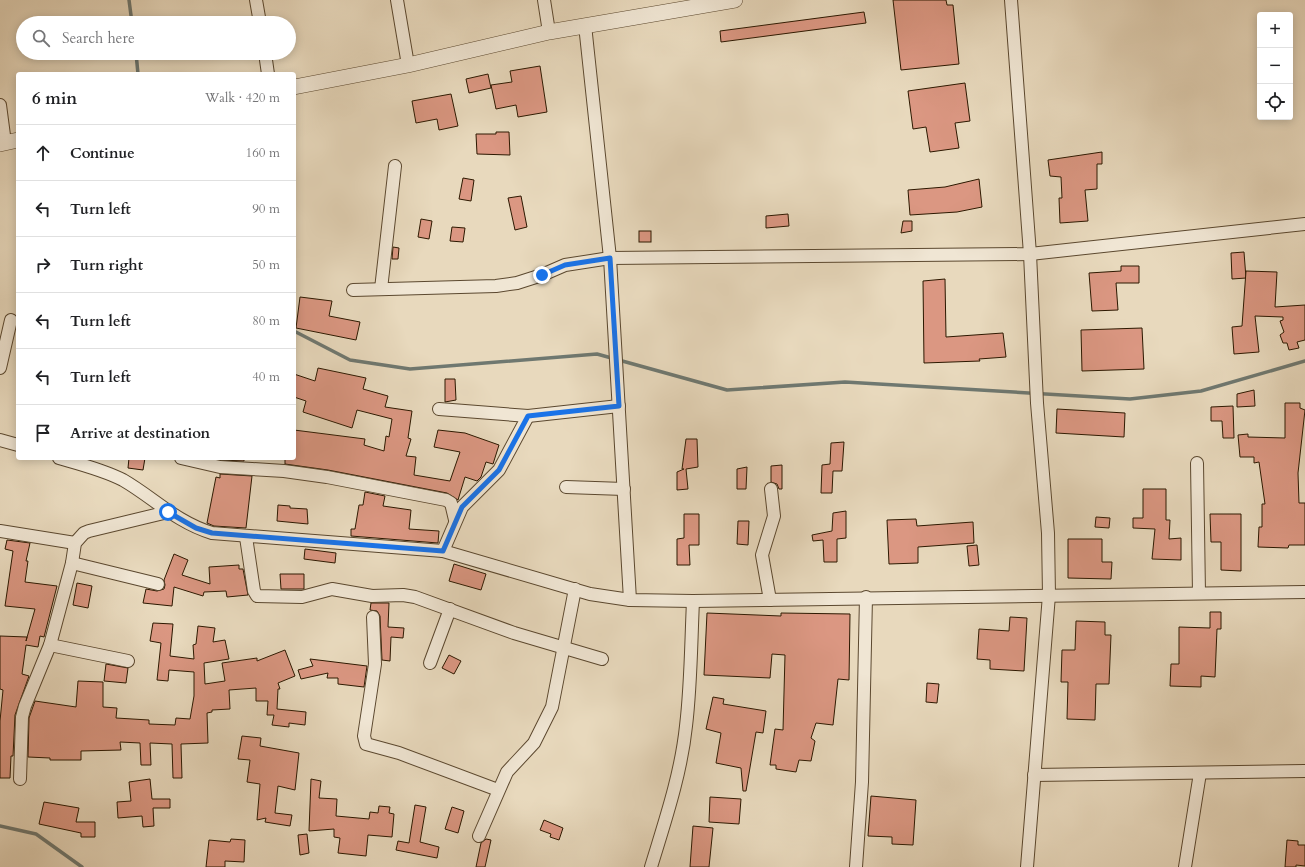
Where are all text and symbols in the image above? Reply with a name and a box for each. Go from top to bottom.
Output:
map controls [1257,12,1293,120]
button: + [1257,12,1293,48]
search box [16,16,296,60]
icon: search [30,27,52,49]
text: Search here [62,28,135,48]
button: − [1257,48,1293,84]
button: locate [1257,84,1293,120]
text: 6 min [32,87,77,110]
text: Walk · 420 m [205,89,280,107]
icon: ahead [32,142,54,164]
text: Continue [70,143,135,163]
text: 160 m [246,144,280,162]
icon: left [32,198,54,220]
text: Turn left [70,199,131,219]
text: 90 m [252,200,280,218]
icon: right [32,254,54,276]
text: Turn right [70,255,143,275]
text: 50 m [252,256,280,274]
route end [533,266,551,284]
icon: left [32,310,54,332]
text: Turn left [70,311,131,331]
text: 80 m [252,312,280,330]
icon: left [32,366,54,388]
text: Turn left [70,367,131,387]
text: 40 m [252,368,280,386]
icon: arrive [32,422,54,444]
text: Arrive at destination [70,423,210,443]
route start [159,503,177,521]

